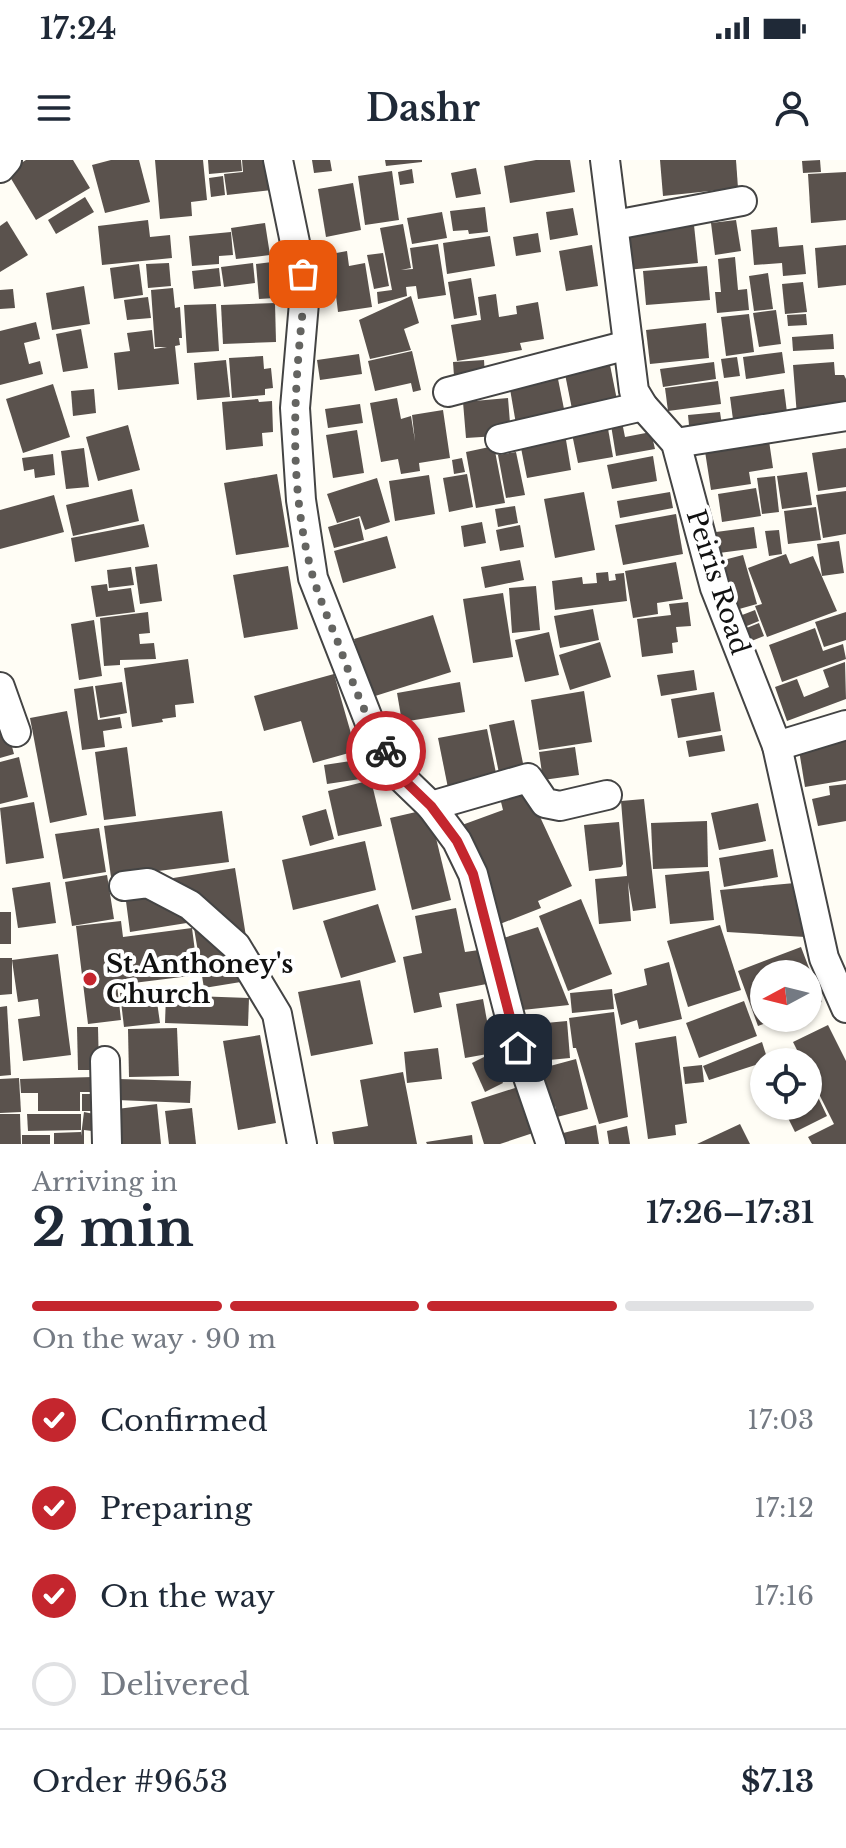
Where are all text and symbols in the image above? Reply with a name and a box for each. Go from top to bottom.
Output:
text: 17:24 [40,10,117,47]
icon: menu [32,86,76,130]
text: Dashr [366,86,480,131]
icon: person [770,86,814,130]
pin [269,240,337,308]
icon: bag [281,252,325,296]
street label: Peiris Road [680,505,756,659]
courier [346,711,426,791]
icon: bike [364,729,408,773]
place label: St.Anthoney's Church [106,948,293,1010]
north arrow [750,960,822,1032]
map controls [750,960,822,1120]
marker: St.Anthoney's Church [81,970,99,988]
pin [484,1014,552,1082]
icon: home [496,1026,540,1070]
button: locate [750,1048,822,1120]
text: Arriving in [32,1166,178,1198]
text: 17:26–17:31 [646,1194,814,1231]
text: 2 min [32,1196,194,1260]
text: On the way · 90 m [32,1323,276,1355]
icon: check [32,1398,76,1442]
text: Confirmed [100,1402,268,1439]
text: 17:03 [747,1404,814,1436]
icon: check [32,1486,76,1530]
text: Preparing [100,1490,252,1527]
text: 17:12 [754,1492,814,1524]
icon: check [32,1574,76,1618]
text: On the way [100,1578,275,1615]
text: 17:16 [754,1580,814,1612]
text: Delivered [100,1666,250,1703]
text: Order #9653 [32,1763,228,1800]
text: $7.13 [741,1763,814,1800]

